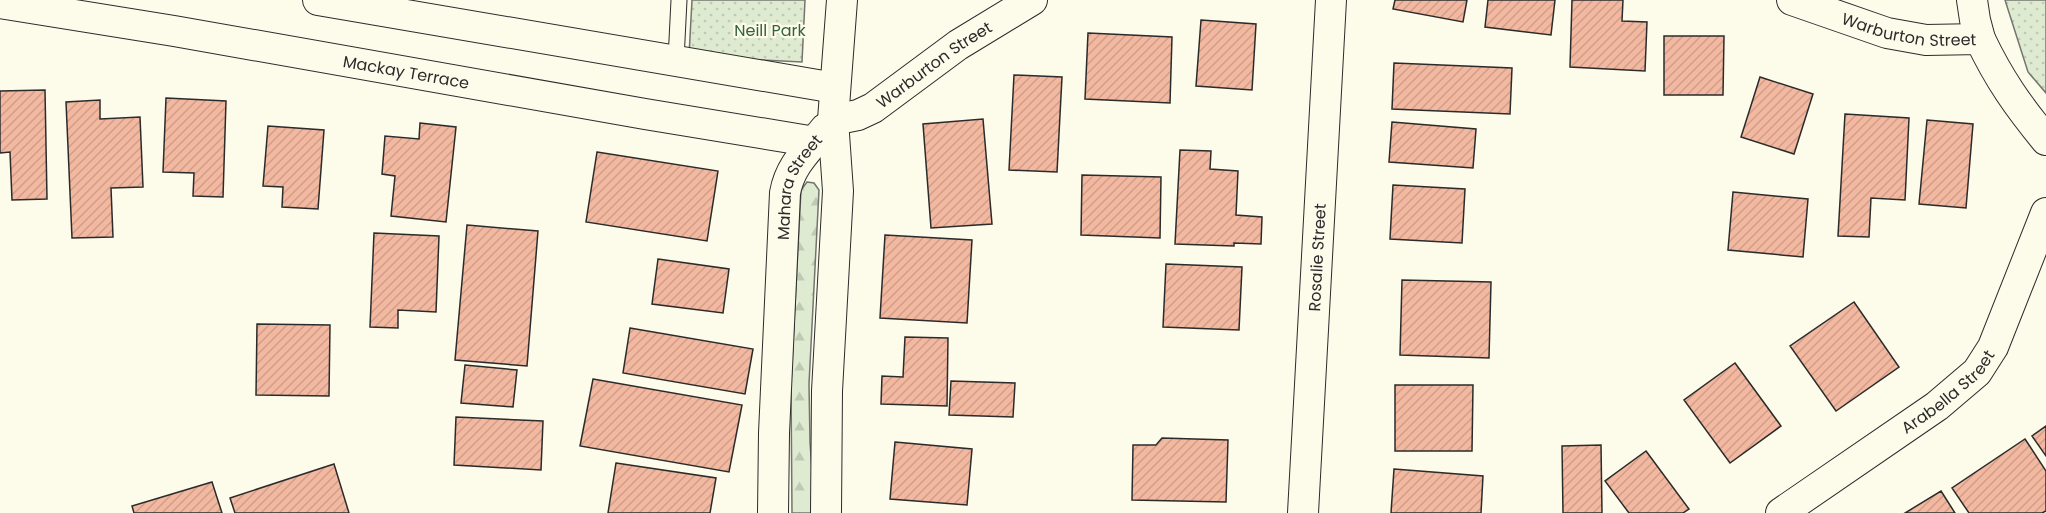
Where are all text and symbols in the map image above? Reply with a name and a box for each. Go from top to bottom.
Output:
street label: Warburton Street [1839,7,1977,52]
street label: Warburton Street [871,16,996,113]
park label: Neill Park [734,19,807,42]
street label: Mackay Terrace [341,50,471,94]
street label: Mahara Street [771,129,827,241]
street label: Rosalie Street [1303,203,1331,312]
street label: Arabella Street [1896,345,2000,439]

